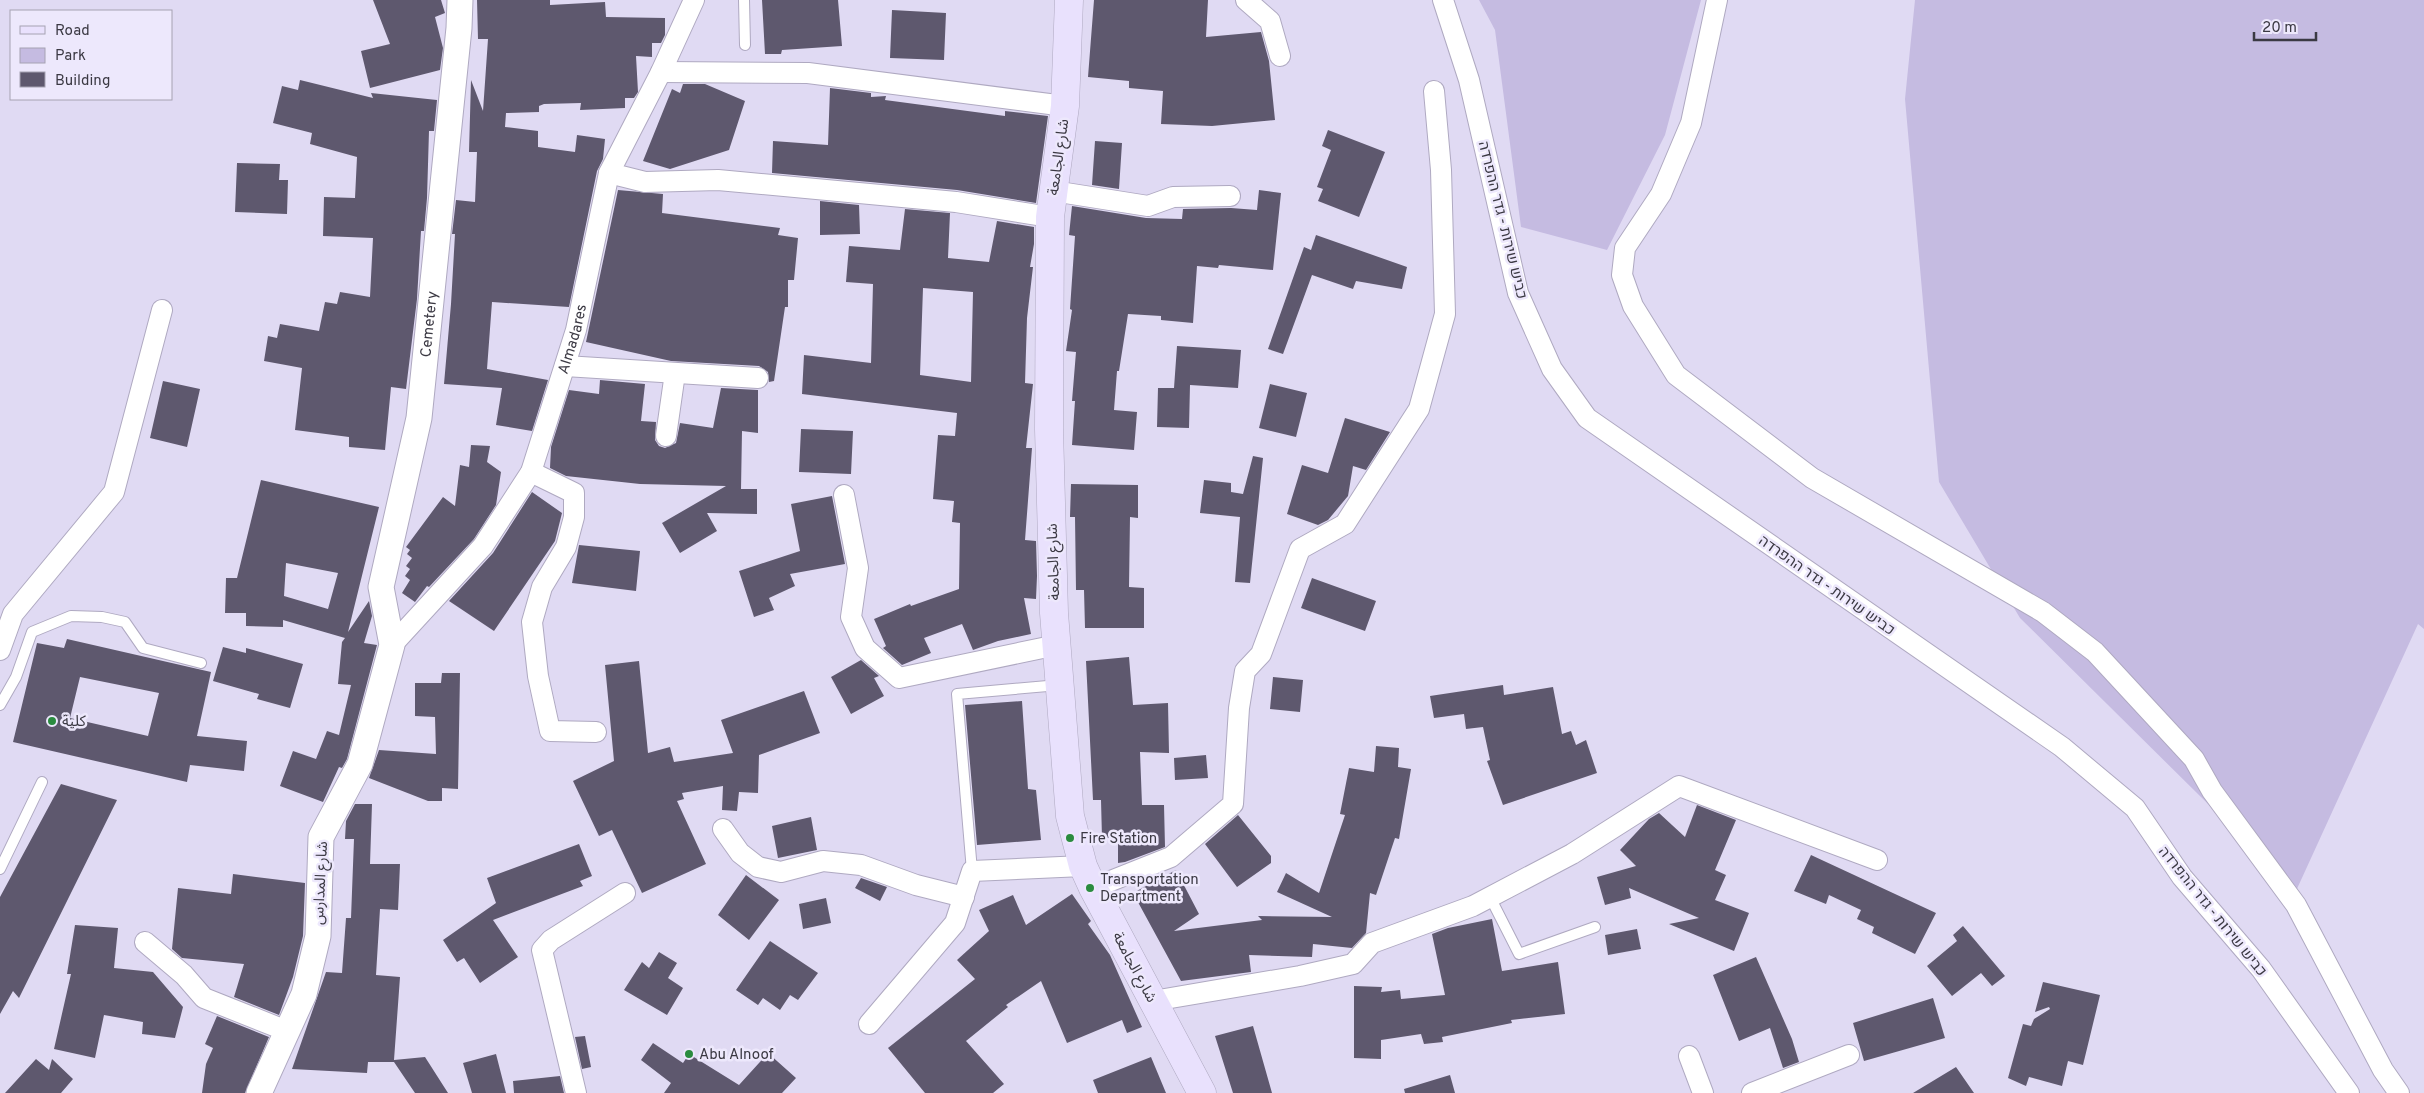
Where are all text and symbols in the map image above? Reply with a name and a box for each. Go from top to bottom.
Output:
legend [10,10,172,100]
scale bar [2254,10,2316,42]
text: 20 m [2262,19,2297,38]
text: Road [55,22,90,41]
text: Park [55,47,86,66]
text: Building [55,72,110,91]
street label: شارع الجامعة [1045,117,1075,197]
street label: כביש שירות - גדר ההפרדה [1473,139,1530,301]
street label: Cemetery [417,290,443,358]
street label: Almadares [555,303,592,377]
street label: شارع الجامعة [1044,523,1066,601]
street label: כביש שירות - גדר ההפרדה [1754,532,1898,640]
place label: كلية [62,713,86,732]
marker: كلية [46,715,58,727]
place label: Fire Station [1080,830,1157,849]
marker: Fire Station [1064,832,1076,844]
street label: شارع المدارس [310,841,334,925]
street label: כביש שירות - גדר ההפרדה [2153,843,2270,981]
place label: Transportation Department [1100,871,1199,907]
marker: Transportation Department [1084,882,1096,894]
street label: شارع الجامعة [1106,929,1160,1007]
place label: Abu Alnoof [699,1046,774,1065]
marker: Abu Alnoof [683,1048,695,1060]

